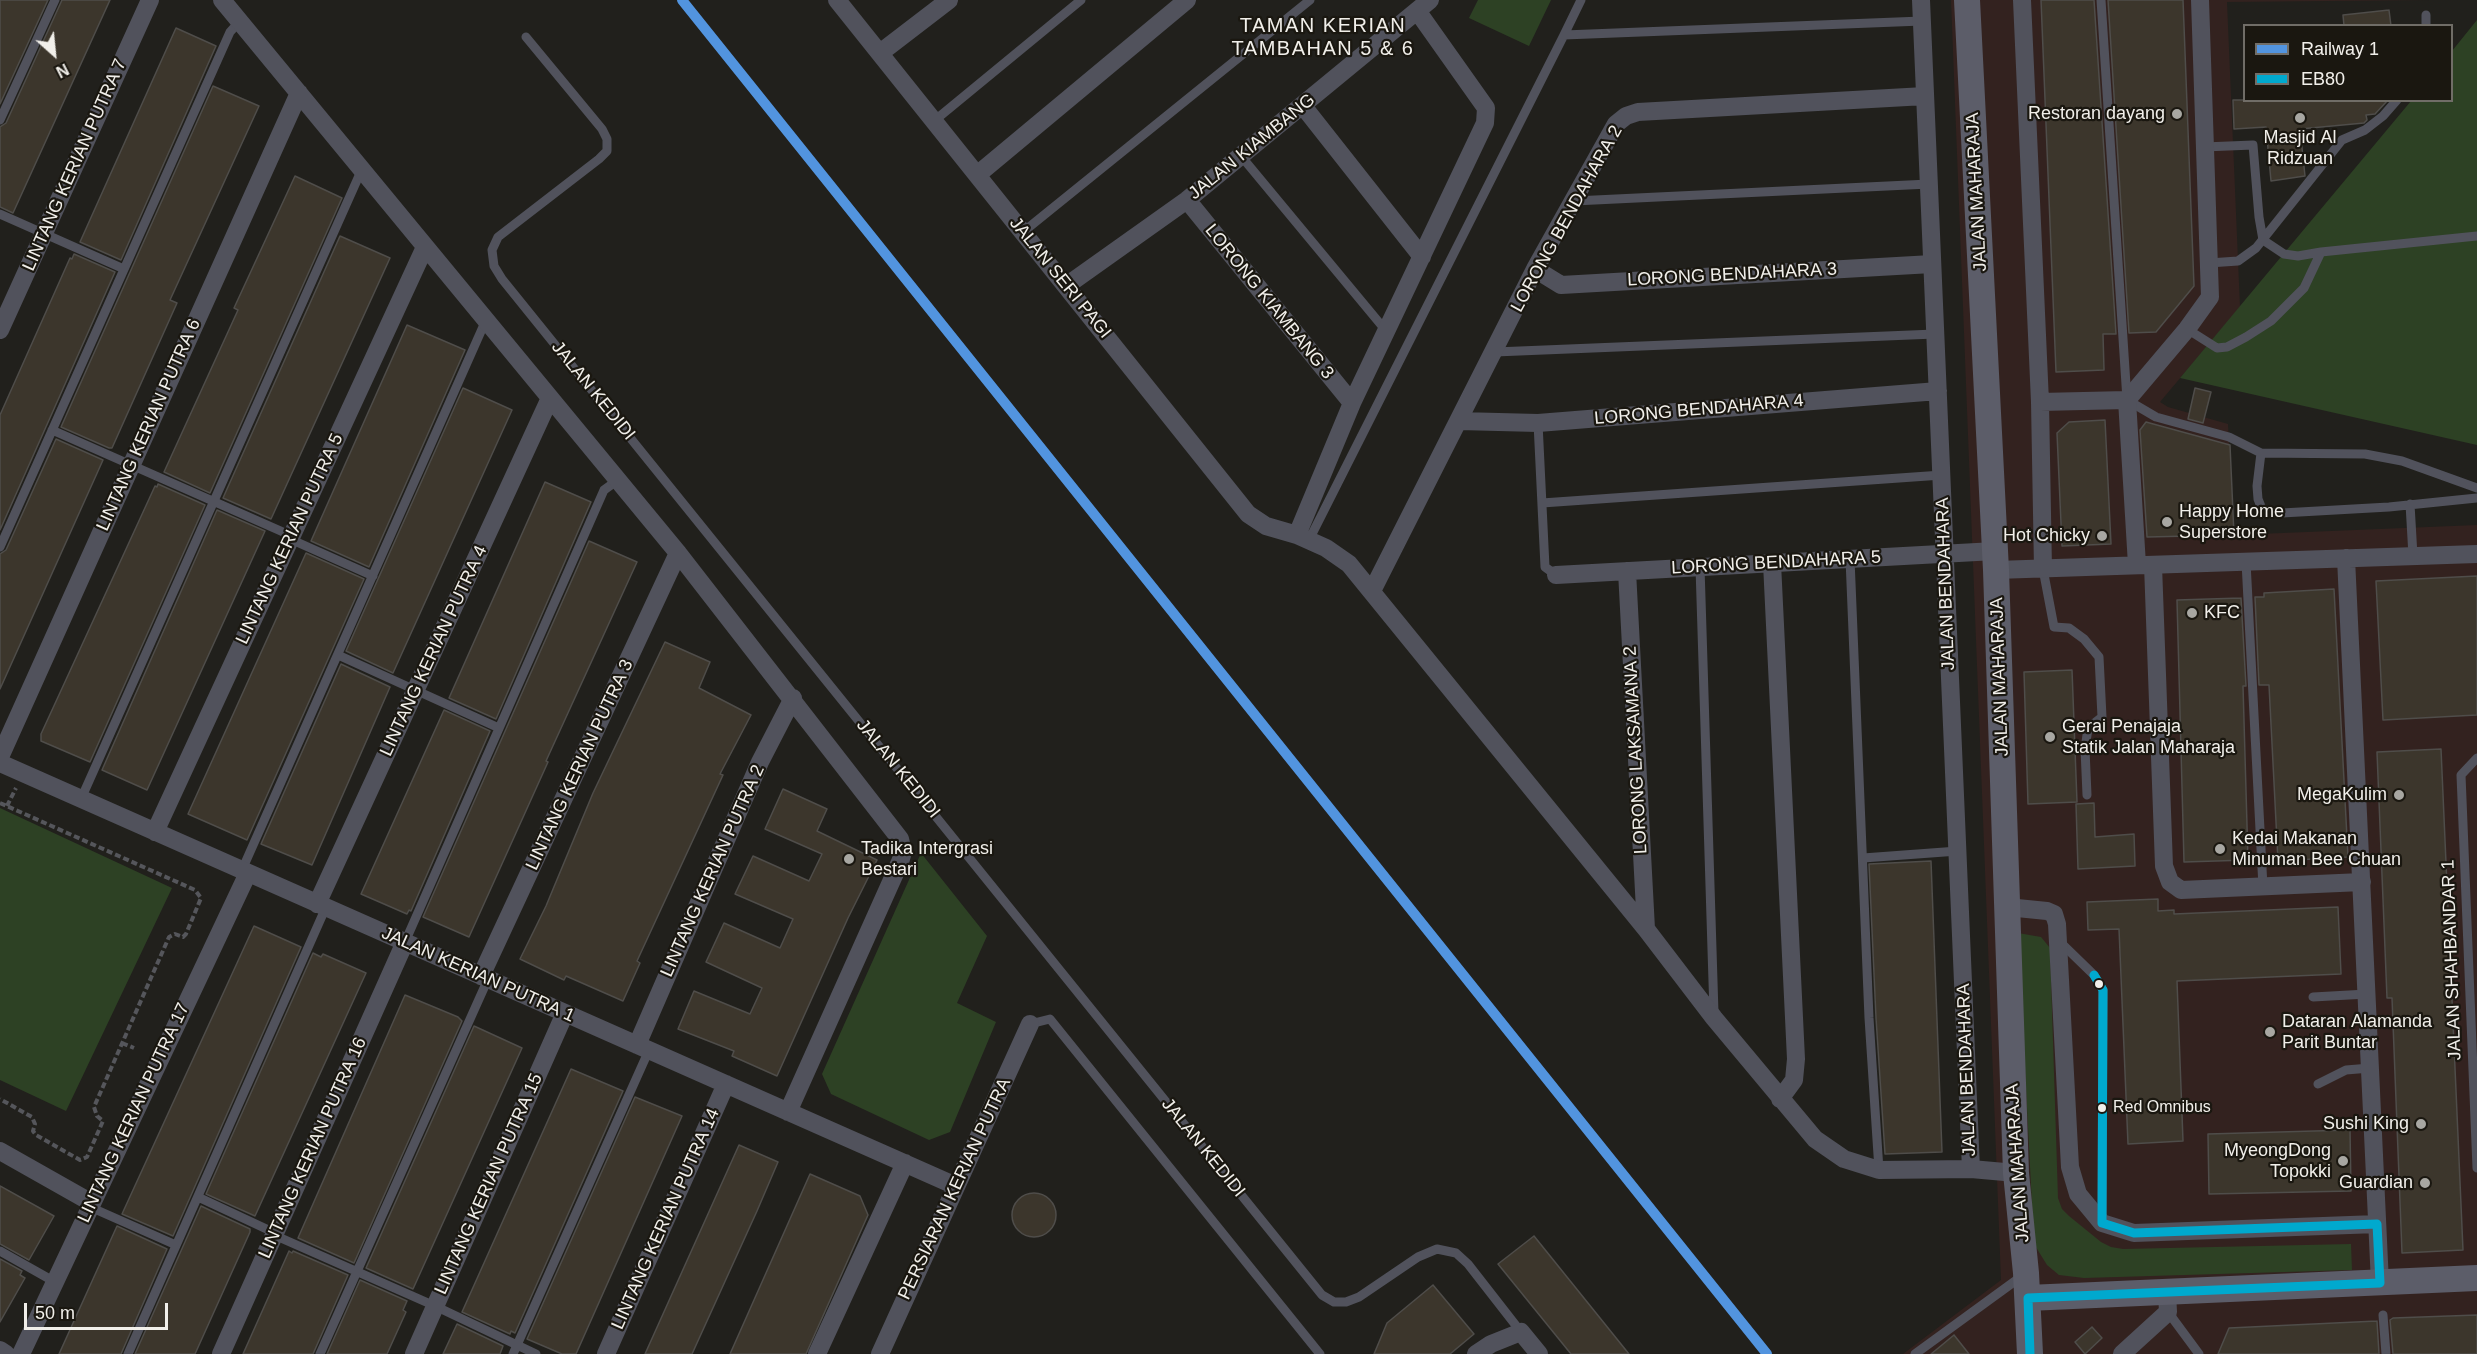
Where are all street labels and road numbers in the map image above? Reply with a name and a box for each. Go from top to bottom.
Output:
street label: LINTANG KERIAN PUTRA 7 [18,56,132,274]
street label: JALAN KIAMBANG [1185,90,1319,204]
street label: JALAN MAHARAJA [1962,112,1992,272]
street label: LORONG BENDAHARA 2 [1507,122,1627,316]
street label: JALAN SERI PAGI [1004,213,1116,343]
street label: LORONG KIAMBANG 3 [1200,220,1338,384]
street label: LORONG BENDAHARA 3 [1627,259,1837,291]
street label: LINTANG KERIAN PUTRA 6 [92,316,206,534]
street label: JALAN KEDIDI [547,337,639,445]
street label: LORONG BENDAHARA 4 [1593,390,1805,430]
street label: LINTANG KERIAN PUTRA 5 [232,430,348,648]
street label: JALAN BENDAHARA [1932,497,1960,671]
street label: LINTANG KERIAN PUTRA 4 [376,542,492,760]
street label: LORONG BENDAHARA 5 [1671,547,1881,579]
street label: JALAN MAHARAJA [1986,597,2014,757]
street label: LORONG LAKSAMANA 2 [1620,646,1652,854]
street label: LINTANG KERIAN PUTRA 3 [522,656,638,874]
street label: JALAN KEDIDI [852,715,944,823]
street label: LINTANG KERIAN PUTRA 2 [656,762,770,980]
street label: JALAN SHAHBANDAR 1 [2438,859,2466,1061]
street label: JALAN KERIAN PUTRA 1 [378,923,578,1027]
street label: JALAN BENDAHARA [1953,983,1981,1157]
street label: LINTANG KERIAN PUTRA 17 [74,1000,194,1226]
street label: LINTANG KERIAN PUTRA 16 [254,1034,372,1262]
street label: LINTANG KERIAN PUTRA 15 [430,1070,548,1298]
street label: PERSIARAN KERIAN PUTRA [894,1075,1016,1303]
street label: JALAN MAHARAJA [2002,1083,2034,1243]
street label: JALAN KEDIDI [1157,1094,1249,1202]
street label: LINTANG KERIAN PUTRA 14 [607,1105,725,1333]

